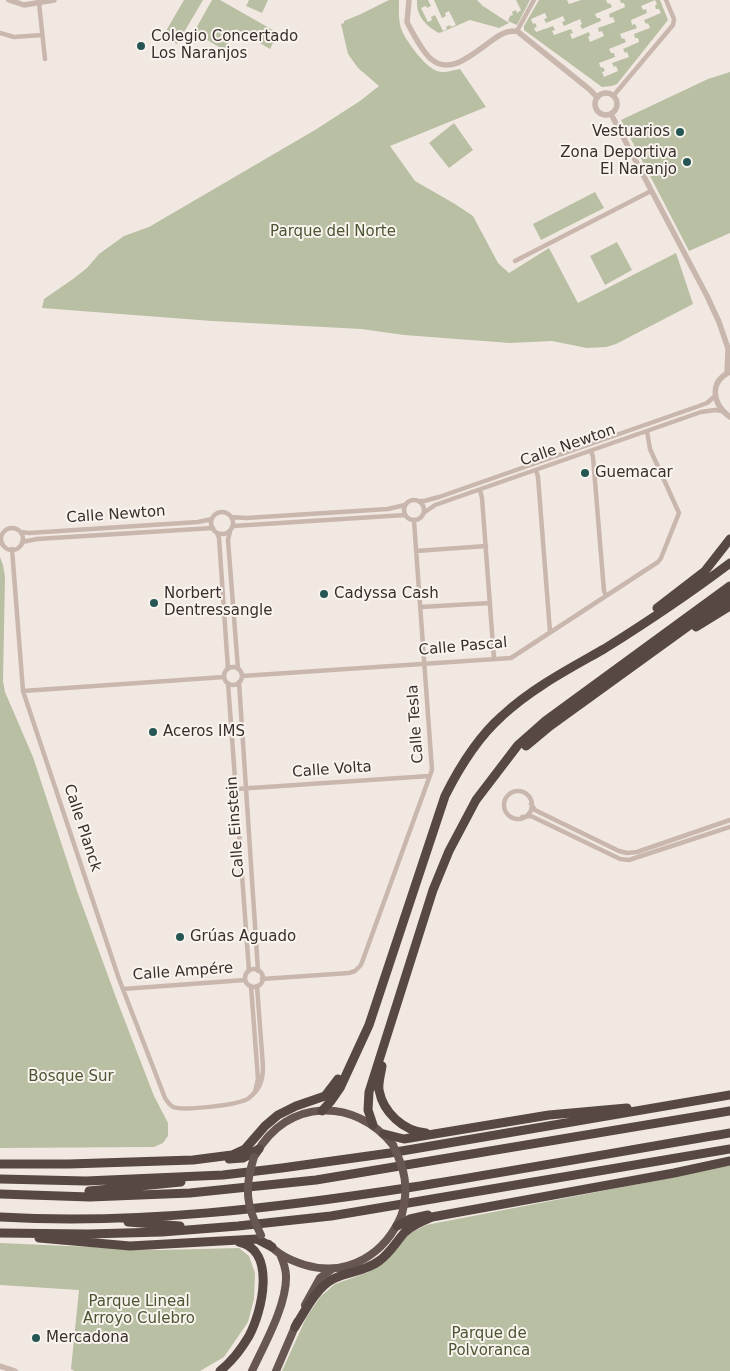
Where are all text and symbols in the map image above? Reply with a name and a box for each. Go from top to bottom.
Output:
place label: Colegio Concertado Los Naranjos [151,28,298,63]
marker: Colegio Concertado Los Naranjos [135,40,147,52]
place label: Vestuarios [592,123,670,141]
marker: Vestuarios [674,126,686,138]
place label: Zona Deportiva El Naranjo [560,144,677,179]
marker: Zona Deportiva El Naranjo [681,156,693,168]
park label: Parque del Norte [270,223,396,241]
street label: Calle Newton [518,421,618,471]
place label: Guemacar [595,464,673,482]
marker: Guemacar [579,467,591,479]
street label: Calle Newton [66,503,166,527]
place label: Norbert Dentressangle [164,585,272,620]
place label: Cadyssa Cash [334,585,439,603]
marker: Cadyssa Cash [318,588,330,600]
marker: Norbert Dentressangle [148,597,160,609]
street label: Calle Pascal [418,634,508,660]
street label: Calle Tesla [404,684,428,764]
place label: Aceros IMS [163,723,245,741]
marker: Aceros IMS [147,726,159,738]
street label: Calle Volta [292,758,372,782]
street label: Calle Einstein [223,776,249,878]
street label: Calle Planck [59,782,105,874]
place label: Grúas Aguado [190,928,296,946]
marker: Grúas Aguado [174,931,186,943]
street label: Calle Ampére [132,960,234,984]
park label: Bosque Sur [28,1068,114,1086]
park label: Parque Lineal Arroyo Culebro [83,1293,195,1328]
park label: Parque de Polvoranca [448,1325,530,1360]
place label: Mercadona [46,1329,129,1347]
marker: Mercadona [30,1332,42,1344]

